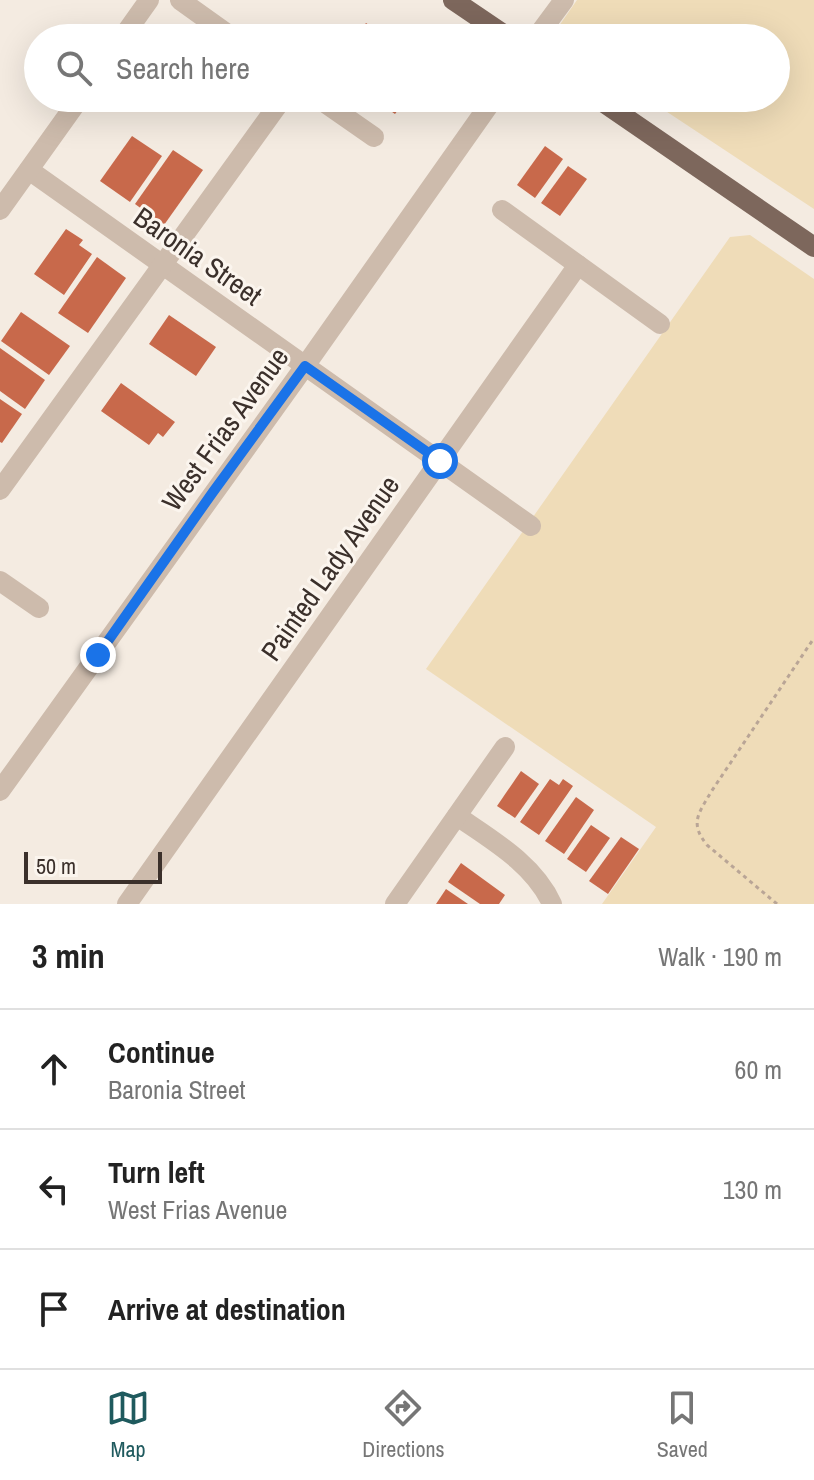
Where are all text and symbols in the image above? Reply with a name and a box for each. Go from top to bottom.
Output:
search box [24,24,790,112]
icon: search [52,46,96,90]
text: Search here [116,48,250,88]
street label: Baronia Street [126,198,270,314]
street label: West Frias Avenue [153,340,297,518]
route start [422,443,458,479]
street label: Painted Lady Avenue [252,468,408,668]
route end [80,637,116,673]
scale bar [24,848,162,884]
text: 50 m [36,851,76,881]
text: 3 min [32,933,105,979]
text: Walk · 190 m [658,939,782,974]
text: Continue [108,1032,215,1072]
icon: ahead [32,1047,76,1091]
text: 60 m [735,1052,782,1087]
text: Baronia Street [108,1072,246,1107]
text: Turn left [108,1152,205,1192]
icon: left [32,1167,76,1211]
text: 130 m [723,1172,782,1207]
text: West Frias Avenue [108,1192,287,1227]
icon: arrive [32,1287,76,1331]
text: Arrive at destination [108,1289,346,1329]
tab: Map [106,1386,150,1464]
tab: Directions [362,1386,445,1464]
tab: Saved [657,1386,708,1464]

